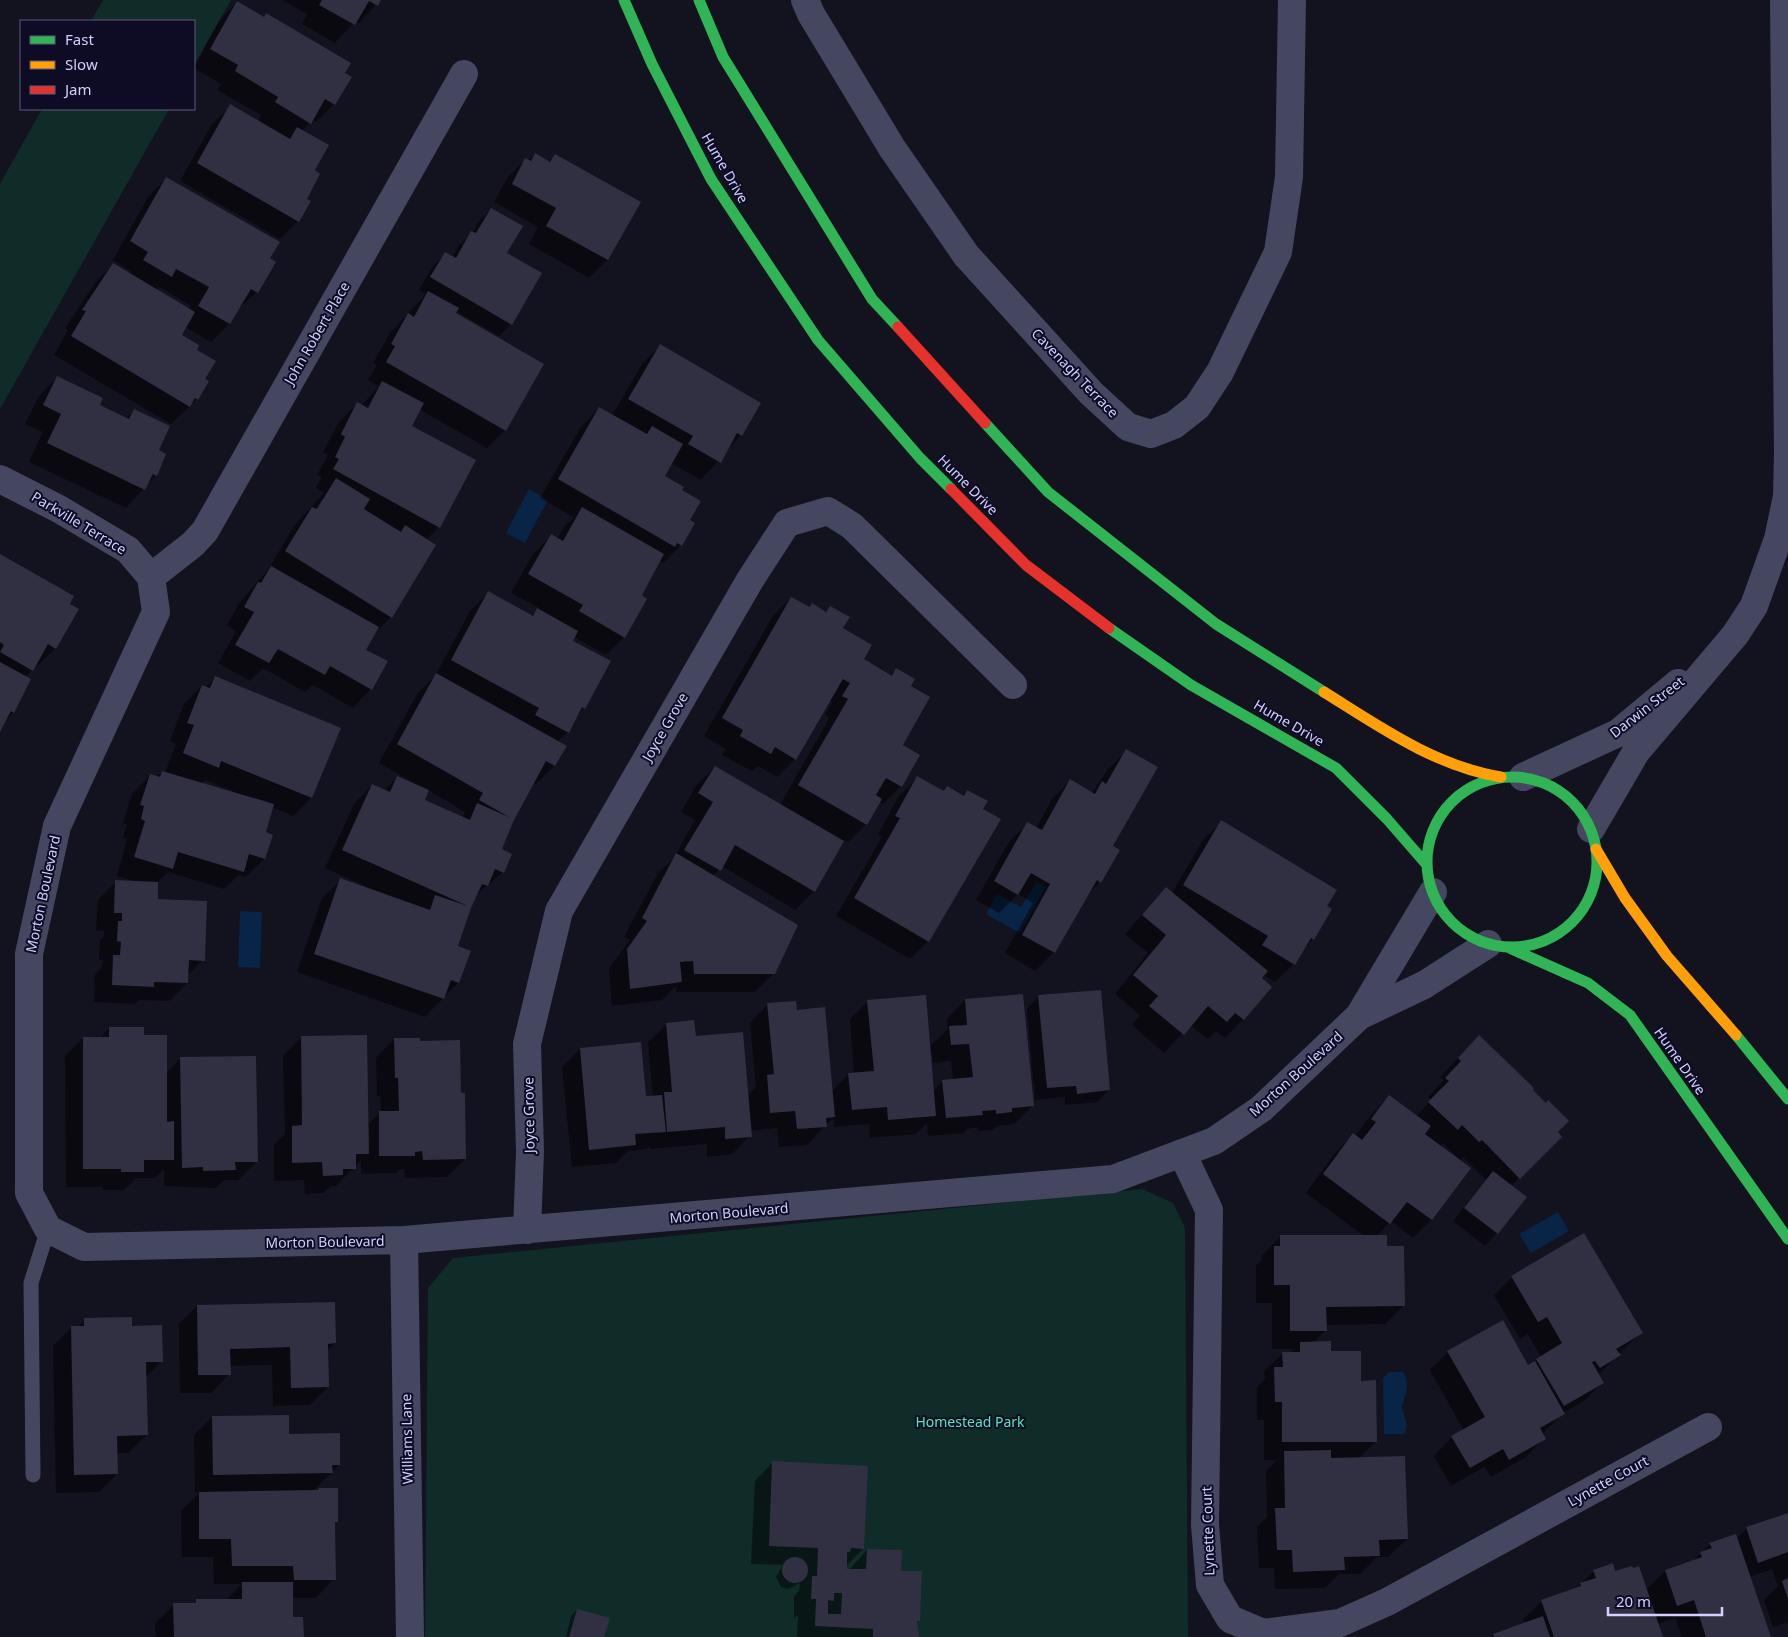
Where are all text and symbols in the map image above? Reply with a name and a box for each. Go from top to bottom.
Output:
legend [20,20,195,110]
text: Fast [65,29,94,49]
text: Slow [65,54,98,74]
text: Jam [63,79,92,99]
street label: Hume Drive [698,129,753,206]
street label: John Robert Place [278,278,354,389]
street label: Cavenagh Terrace [1028,324,1123,422]
street label: Hume Drive [934,450,1003,519]
street label: Parkville Terrace [28,487,130,558]
street label: Darwin Street [1605,671,1688,742]
street label: Joyce Grove [636,689,692,766]
street label: Hume Drive [1251,695,1328,750]
street label: Morton Boulevard [21,834,64,954]
street label: Hume Drive [1650,1023,1711,1098]
street label: Morton Boulevard [1245,1027,1346,1121]
street label: Joyce Grove [518,1077,539,1155]
street label: Morton Boulevard [669,1198,789,1227]
street label: Morton Boulevard [265,1231,385,1252]
street label: Williams Lane [396,1394,417,1484]
park label: Homestead Park [915,1412,1025,1431]
street label: Lynette Court [1564,1451,1651,1511]
street label: Lynette Court [1196,1486,1219,1576]
scale bar [1608,1584,1722,1616]
text: 20 m [1616,1591,1651,1611]

